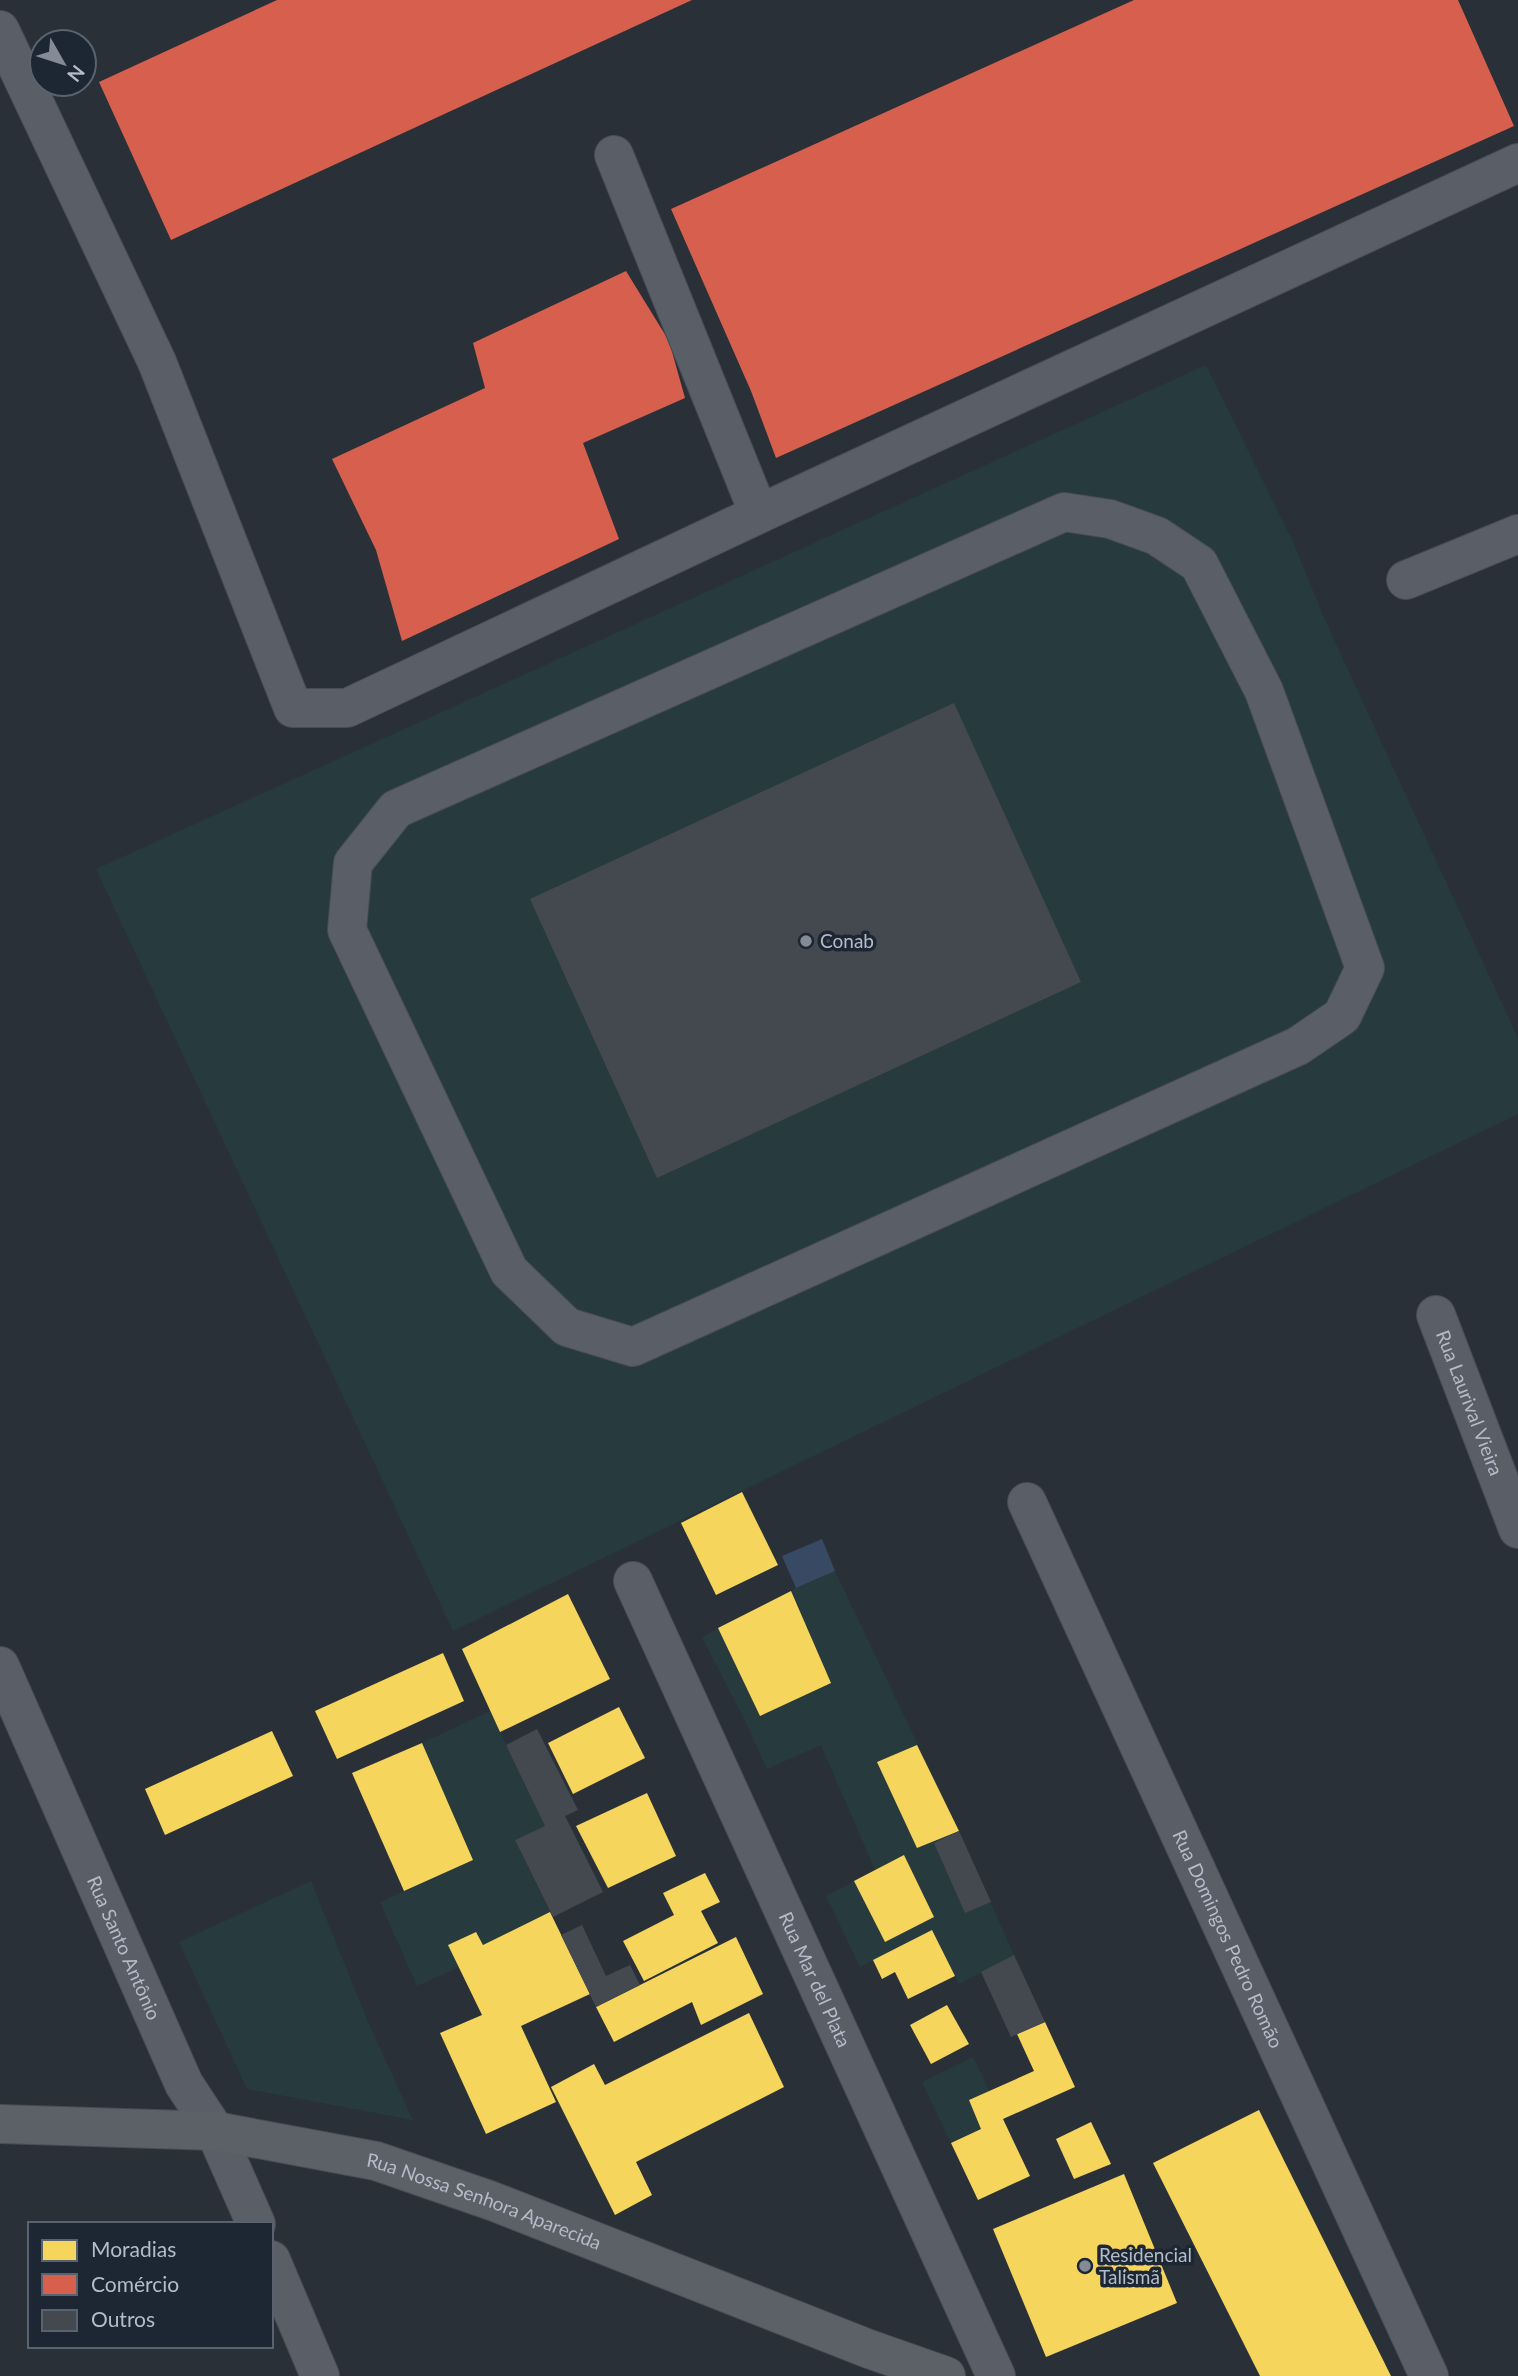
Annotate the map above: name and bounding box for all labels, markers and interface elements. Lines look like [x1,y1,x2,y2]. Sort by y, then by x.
north arrow [28,28,98,98]
text: N [63,61,90,87]
place label: Conab [820,929,874,952]
marker: Conab [798,933,814,949]
street label: Rua Laurival Vieira [1432,1327,1508,1478]
street label: Rua Domingos Pedro Romão [1168,1826,1289,2052]
street label: Rua Santo Antônio [83,1872,166,2023]
street label: Rua Mar del Plata [775,1908,856,2050]
street label: Rua Nossa Senhora Aparecida [365,2148,605,2254]
legend [28,2222,273,2348]
text: Moradias [91,2236,176,2261]
place label: Residencial Talismã [1099,2243,1192,2288]
marker: Residencial Talismã [1077,2258,1093,2274]
text: Comércio [91,2271,179,2296]
text: Outros [91,2306,155,2331]

